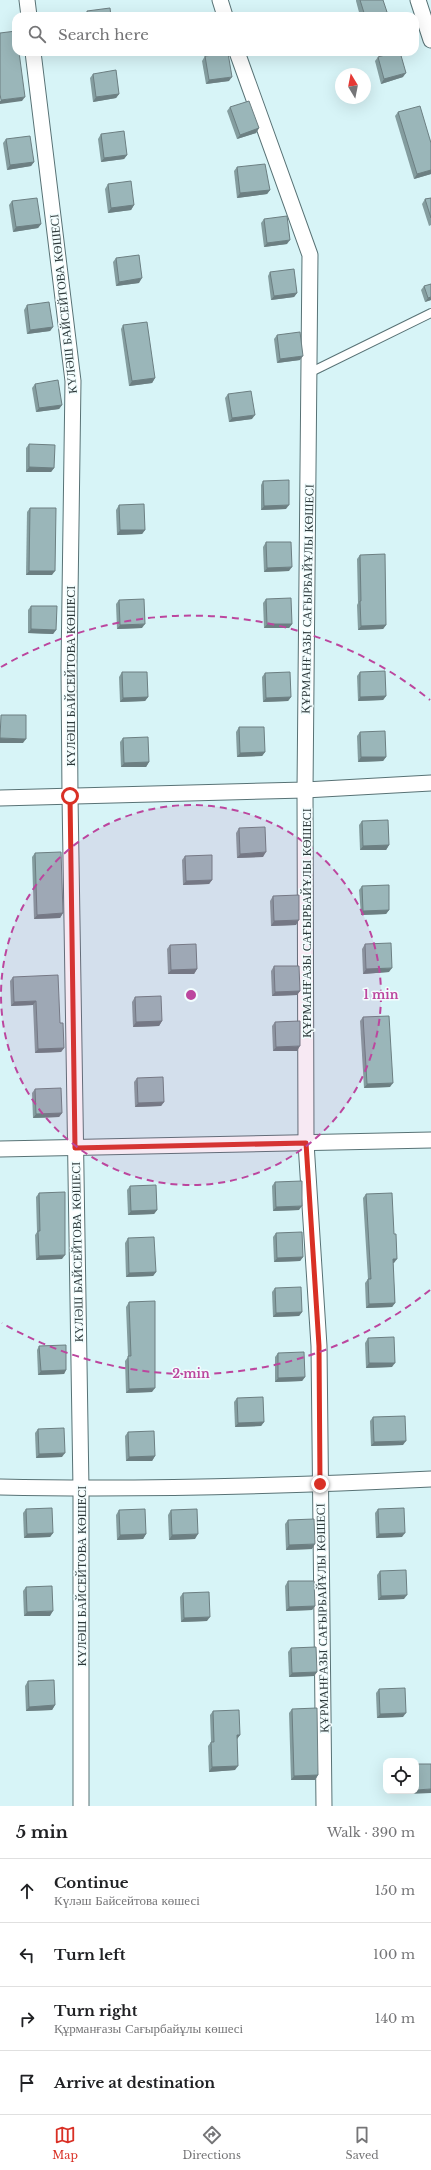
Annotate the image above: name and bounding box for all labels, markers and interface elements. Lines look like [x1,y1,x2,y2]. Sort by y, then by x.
search box [12,12,419,56]
icon: search [26,23,48,45]
text: Search here [58,25,149,44]
north arrow [335,68,371,104]
street label: КҮЛӘШ БАЙСЕЙТОВА КӨШЕСІ [46,214,80,394]
street label: ҚҰРМАНҒАЗЫ САҒЫРБАЙҰЛЫ КӨШЕСІ [297,484,317,714]
street label: КҮЛӘШ БАЙСЕЙТОВА КӨШЕСІ [63,586,78,766]
route start [61,787,79,805]
street label: ҚҰРМАНҒАЗЫ САҒЫРБАЙҰЛЫ КӨШЕСІ [299,808,314,1038]
text: 1 min [364,987,399,1002]
centre of rings [184,988,198,1002]
street label: КҮЛӘШ БАЙСЕЙТОВА КӨШЕСІ [68,1162,86,1342]
text: 2 min [172,1366,210,1381]
route end [311,1475,329,1493]
street label: КҮЛӘШ БАЙСЕЙТОВА КӨШЕСІ [74,1486,89,1666]
street label: ҚҰРМАНҒАЗЫ САҒЫРБАЙҰЛЫ КӨШЕСІ [312,1503,332,1733]
map controls [383,1758,419,1794]
button: locate [383,1758,419,1794]
text: 5 min [16,1822,68,1843]
text: Walk · 390 m [327,1824,415,1841]
text: Continue [54,1873,129,1892]
icon: ahead [16,1880,38,1902]
text: 150 m [375,1882,415,1899]
text: Күләш Байсейтова көшесі [54,1892,200,1909]
icon: left [16,1944,38,1966]
text: Turn left [54,1945,125,1964]
text: 100 m [373,1946,415,1963]
text: Turn right [54,2001,137,2020]
icon: right [16,2008,38,2030]
text: 140 m [375,2010,415,2027]
text: Құрманғазы Сағырбайұлы көшесі [54,2020,243,2037]
icon: arrive [16,2072,38,2094]
text: Arrive at destination [54,2073,215,2092]
tab: Map [52,2124,78,2162]
tab: Directions [182,2124,241,2162]
tab: Saved [346,2124,379,2162]

